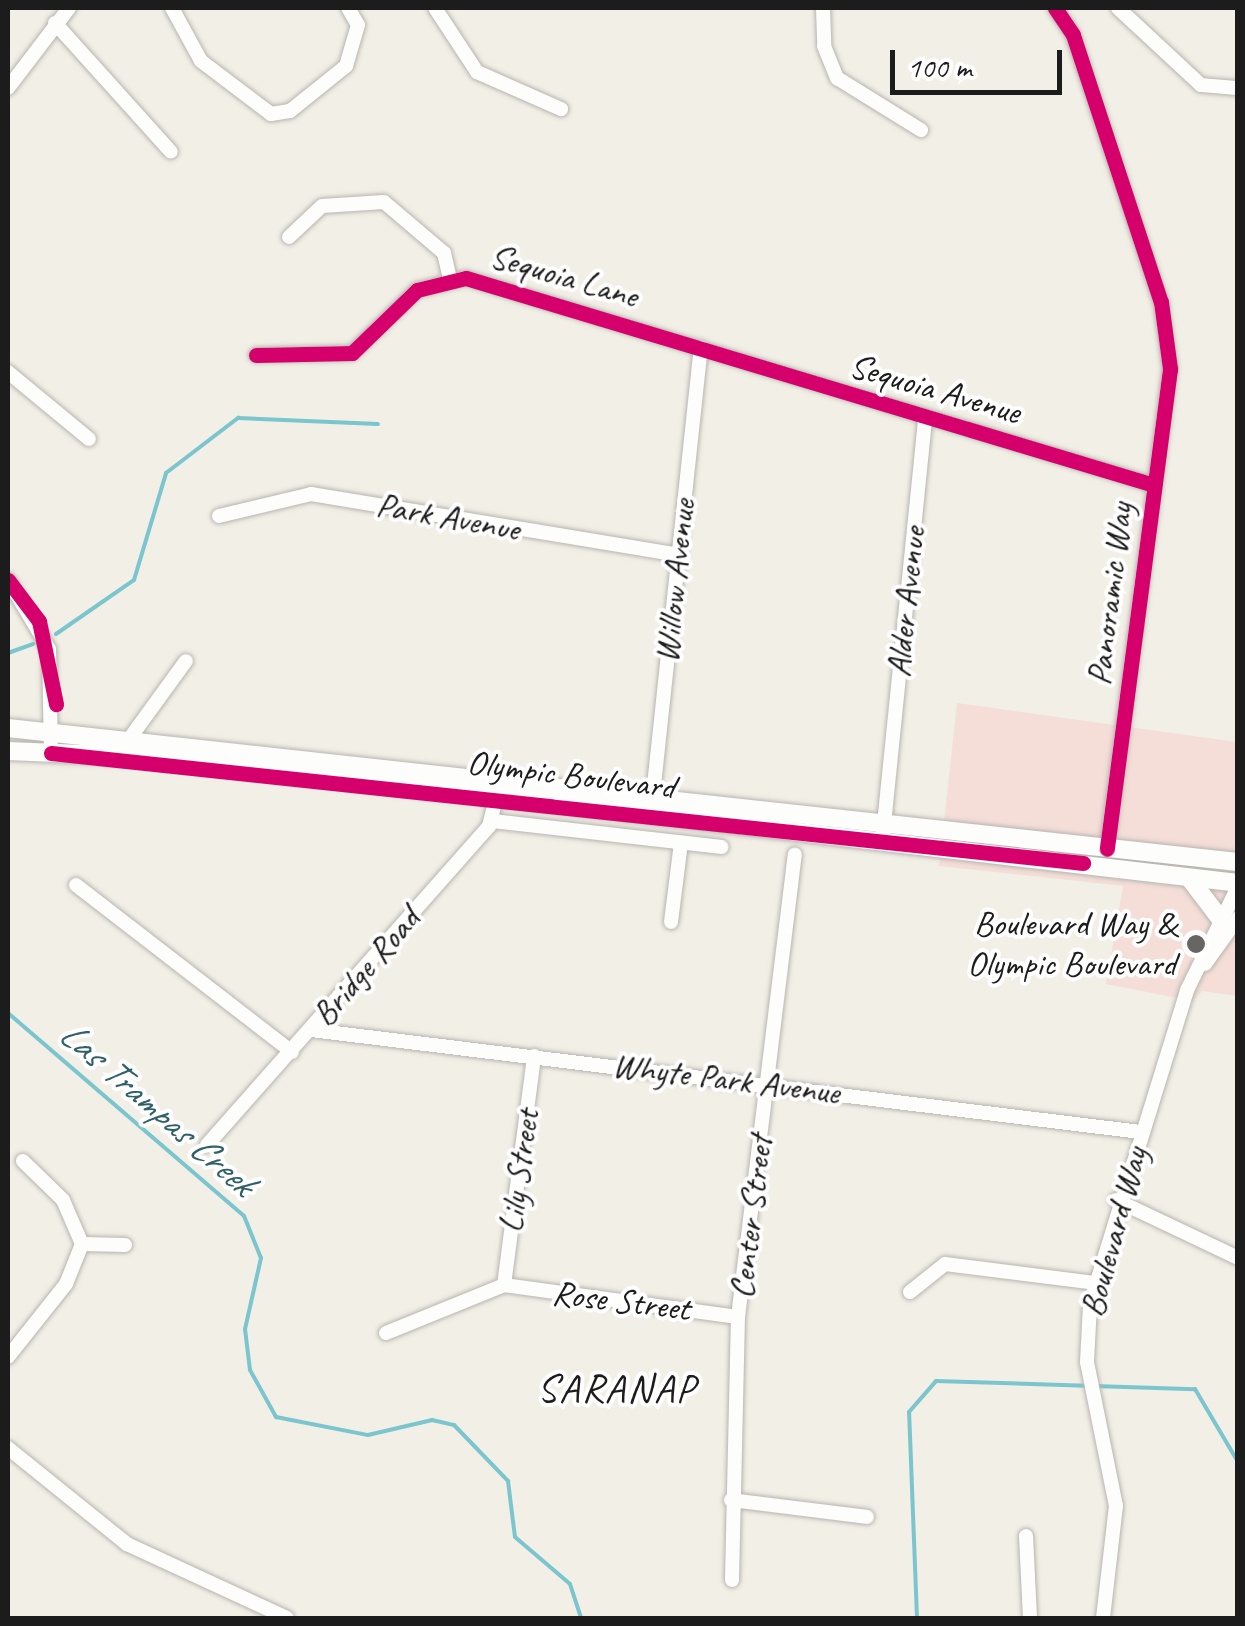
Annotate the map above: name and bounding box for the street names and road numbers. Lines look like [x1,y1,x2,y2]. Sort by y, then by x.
street label: Sequoia Lane [485,235,643,317]
street label: Sequoia Avenue [845,345,1025,433]
street label: Park Avenue [373,484,523,550]
street label: Willow Avenue [646,497,704,665]
street label: Panoramic Way [1078,500,1142,688]
street label: Alder Avenue [877,525,935,679]
street label: Olympic Boulevard [464,741,678,809]
street label: Bridge Road [304,900,428,1034]
street label: Whyte Park Avenue [609,1044,843,1114]
street label: Lily Street [490,1107,548,1235]
street label: Center Street [720,1133,782,1301]
street label: Boulevard Way [1071,1142,1157,1322]
street label: Rose Street [550,1272,692,1330]

